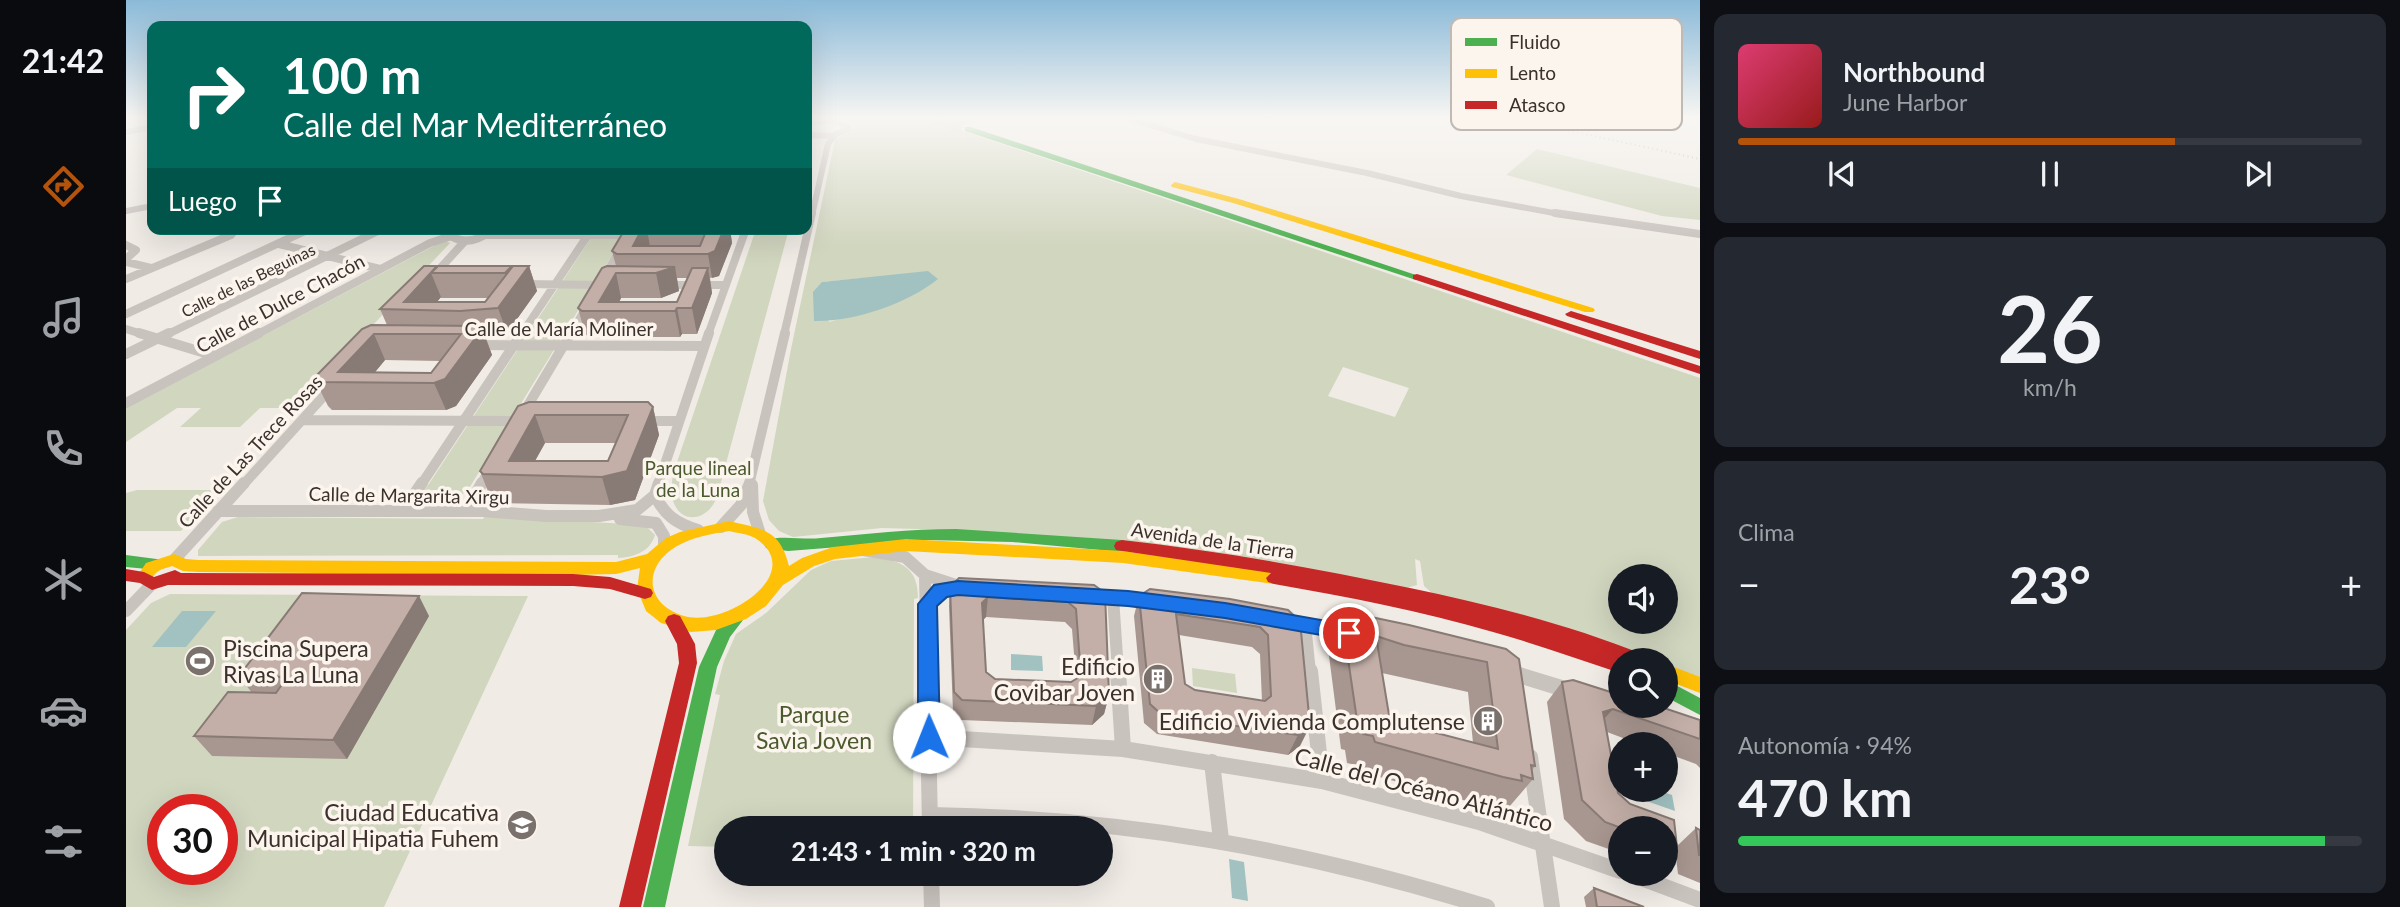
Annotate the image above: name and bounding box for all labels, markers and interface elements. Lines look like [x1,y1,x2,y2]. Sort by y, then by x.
legend [1451,18,1682,130]
text: Fluido [1509,30,1561,53]
text: 21:42 [22,41,104,80]
text: 100 m [283,46,421,104]
icon: right [168,49,259,140]
text: Northbound [1843,56,1985,88]
text: Lento [1509,61,1556,84]
text: June Harbor [1843,88,1967,116]
text: Atasco [1509,93,1565,116]
text: Calle del Mar Mediterráneo [283,105,667,144]
icon: previous [1823,155,1861,193]
icon: pause [2031,155,2069,193]
icon: next [2239,155,2277,193]
icon: directions [39,162,88,211]
icon: arrive [251,182,289,220]
text: Luego [168,185,237,217]
street label: Calle de las Beguinas [178,239,318,321]
street label: Calle de Dulce Chacón [192,249,368,357]
text: 26 [1997,273,2103,382]
icon: music [39,293,88,342]
street label: Calle de María Moliner [465,317,653,340]
street label: Calle de Las Trece Rosas [173,370,327,532]
text: km/h [2023,373,2077,401]
icon: phone [39,424,88,473]
park label: Parque lineal de la Luna [645,456,751,501]
street label: Calle de Margarita Xirgu [308,482,510,508]
street label: Avenida de la Tierra [1130,517,1296,563]
text: Clima [1738,518,1795,546]
text: 23° [2009,553,2091,615]
icon: climate [39,555,88,604]
text: − [1738,561,1760,607]
text: + [2340,561,2362,607]
map controls [1608,564,1678,886]
button: sound [1608,564,1678,634]
pin [1319,603,1379,663]
icon: arrive [1330,614,1368,652]
place label: Piscina Supera Rivas La Luna [223,634,369,688]
sports icon: Piscina Supera Rivas La Luna [183,644,217,678]
button: search [1608,648,1678,718]
place label: Edificio Covibar Joven [994,652,1135,706]
building icon: Edificio Covibar Joven [1141,662,1175,696]
icon: car [39,686,88,735]
park label: Parque Savia Joven [756,700,872,754]
position arrow [892,700,966,774]
building icon: Edificio Vivienda Complutense [1471,704,1505,738]
place label: Edificio Vivienda Complutense [1159,707,1465,735]
text: Autonomía · 94% [1738,731,1912,759]
button: + [1608,732,1678,802]
street label: Calle del Océano Atlántico [1292,741,1556,837]
text: 470 km [1738,766,1912,828]
speed limit sign: 30 [147,794,238,885]
place label: Ciudad Educativa Municipal Hipatia Fuhem [247,798,499,852]
school or university icon: Ciudad Educativa Municipal Hipatia Fuhem [505,808,539,842]
button: − [1608,816,1678,886]
icon: filters [39,817,88,866]
text: 21:43 · 1 min · 320 m [791,835,1036,867]

